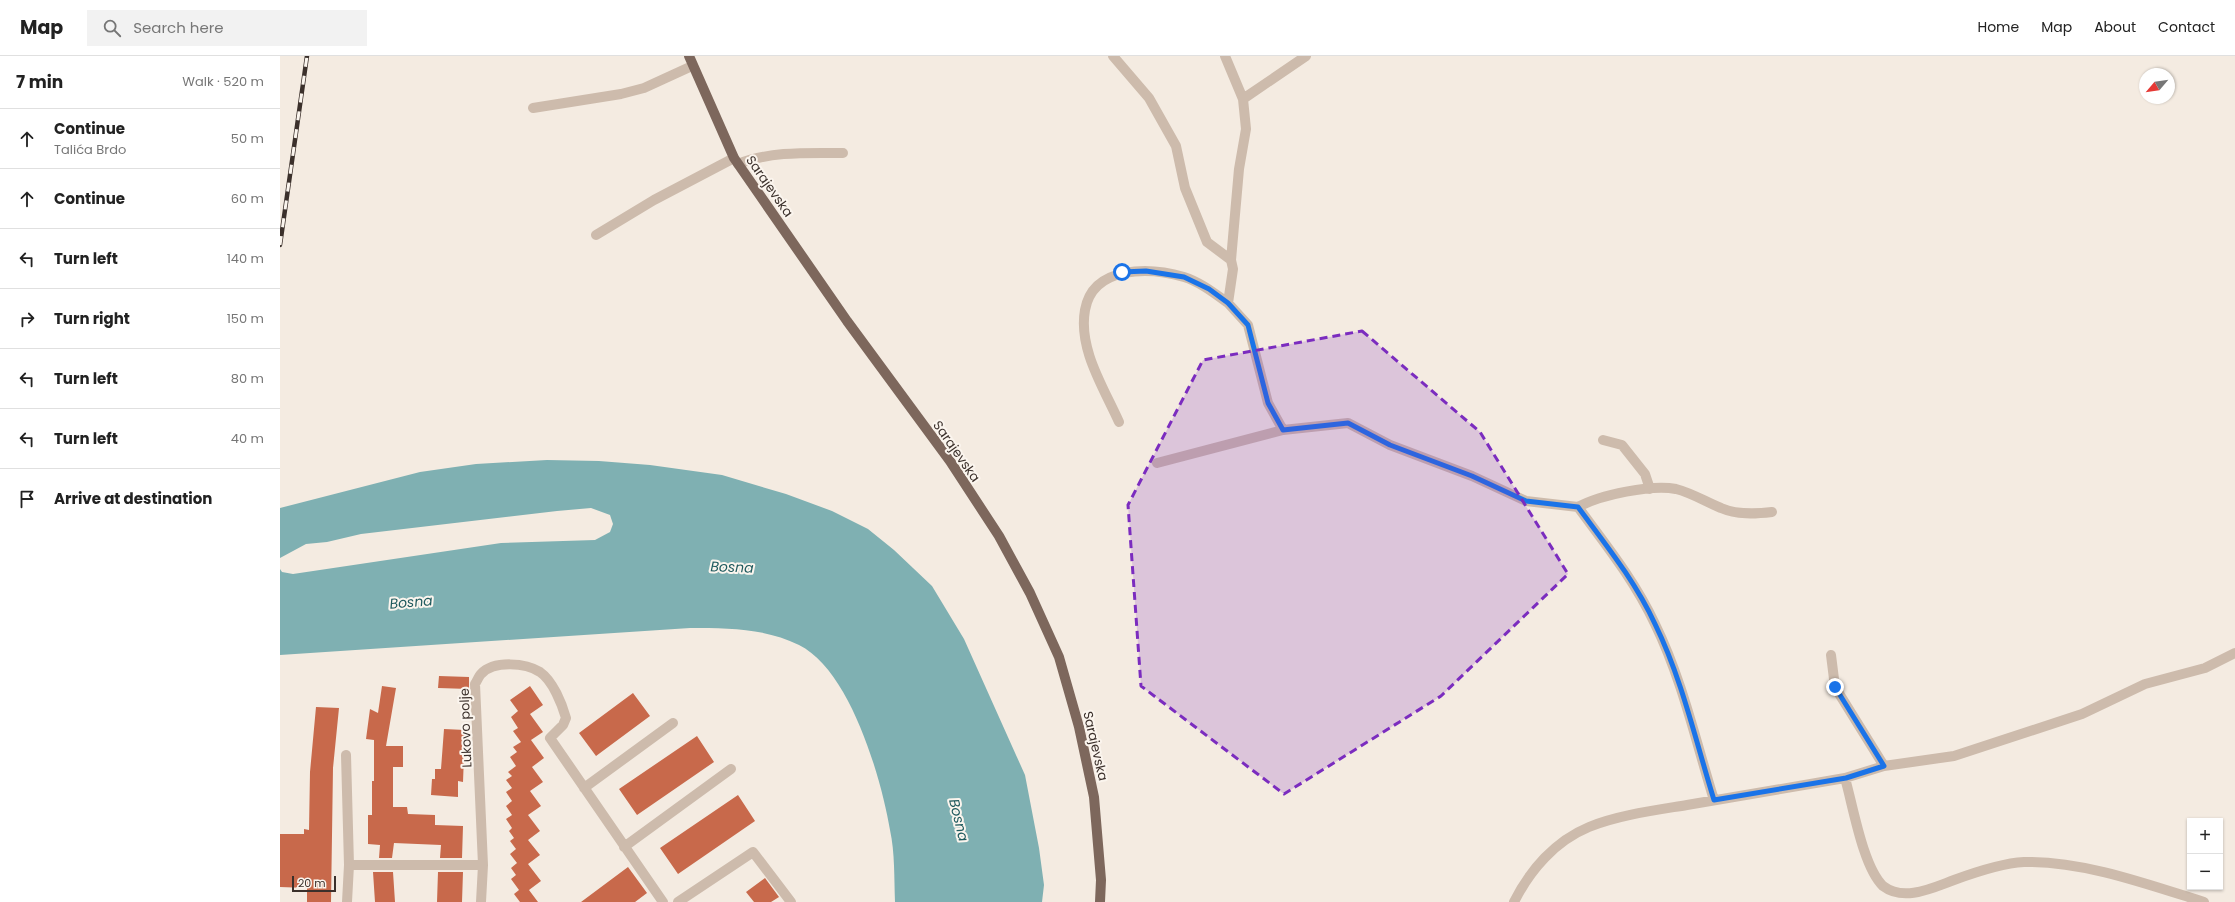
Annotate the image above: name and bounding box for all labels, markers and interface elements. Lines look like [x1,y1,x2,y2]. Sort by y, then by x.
search box [87,10,367,46]
text: Map [20,14,63,41]
icon: search [101,17,123,39]
text: Search here [133,17,224,38]
text: Home [1977,17,2019,37]
text: Map [2041,17,2072,37]
text: About [2094,17,2136,37]
text: Contact [2158,17,2215,37]
north arrow [2139,68,2175,104]
text: 7 min [16,70,63,94]
text: Walk · 520 m [182,72,264,91]
text: Continue [54,118,125,139]
icon: ahead [16,128,38,150]
text: 50 m [231,129,264,148]
text: Talića Brdo [54,140,126,159]
street label: Sarajevska [741,152,798,221]
icon: ahead [16,188,38,210]
text: Continue [54,188,125,209]
text: 60 m [231,189,264,208]
icon: left [16,248,38,270]
text: Turn left [54,248,118,269]
text: 140 m [227,249,264,268]
route start [1113,263,1131,281]
icon: right [16,308,38,330]
text: Turn right [54,308,130,329]
text: 150 m [227,309,264,328]
icon: left [16,368,38,390]
text: Turn left [54,368,118,389]
text: 80 m [231,369,264,388]
street label: Sarajevska [928,417,985,486]
icon: left [16,428,38,450]
text: Turn left [54,428,118,449]
text: 40 m [231,429,264,448]
icon: arrive [16,488,38,510]
text: Arrive at destination [54,488,212,509]
water label: Bosna [710,556,755,578]
water label: Bosna [389,590,434,614]
route end [1826,678,1844,696]
street label: Lukovo polje [455,688,476,768]
street label: Sarajevska [1078,709,1113,783]
water label: Bosna [944,797,974,844]
map controls [2187,818,2223,890]
button: + [2187,818,2223,854]
button: − [2187,854,2223,890]
scale bar [292,874,336,893]
text: 20 m [298,875,326,891]

